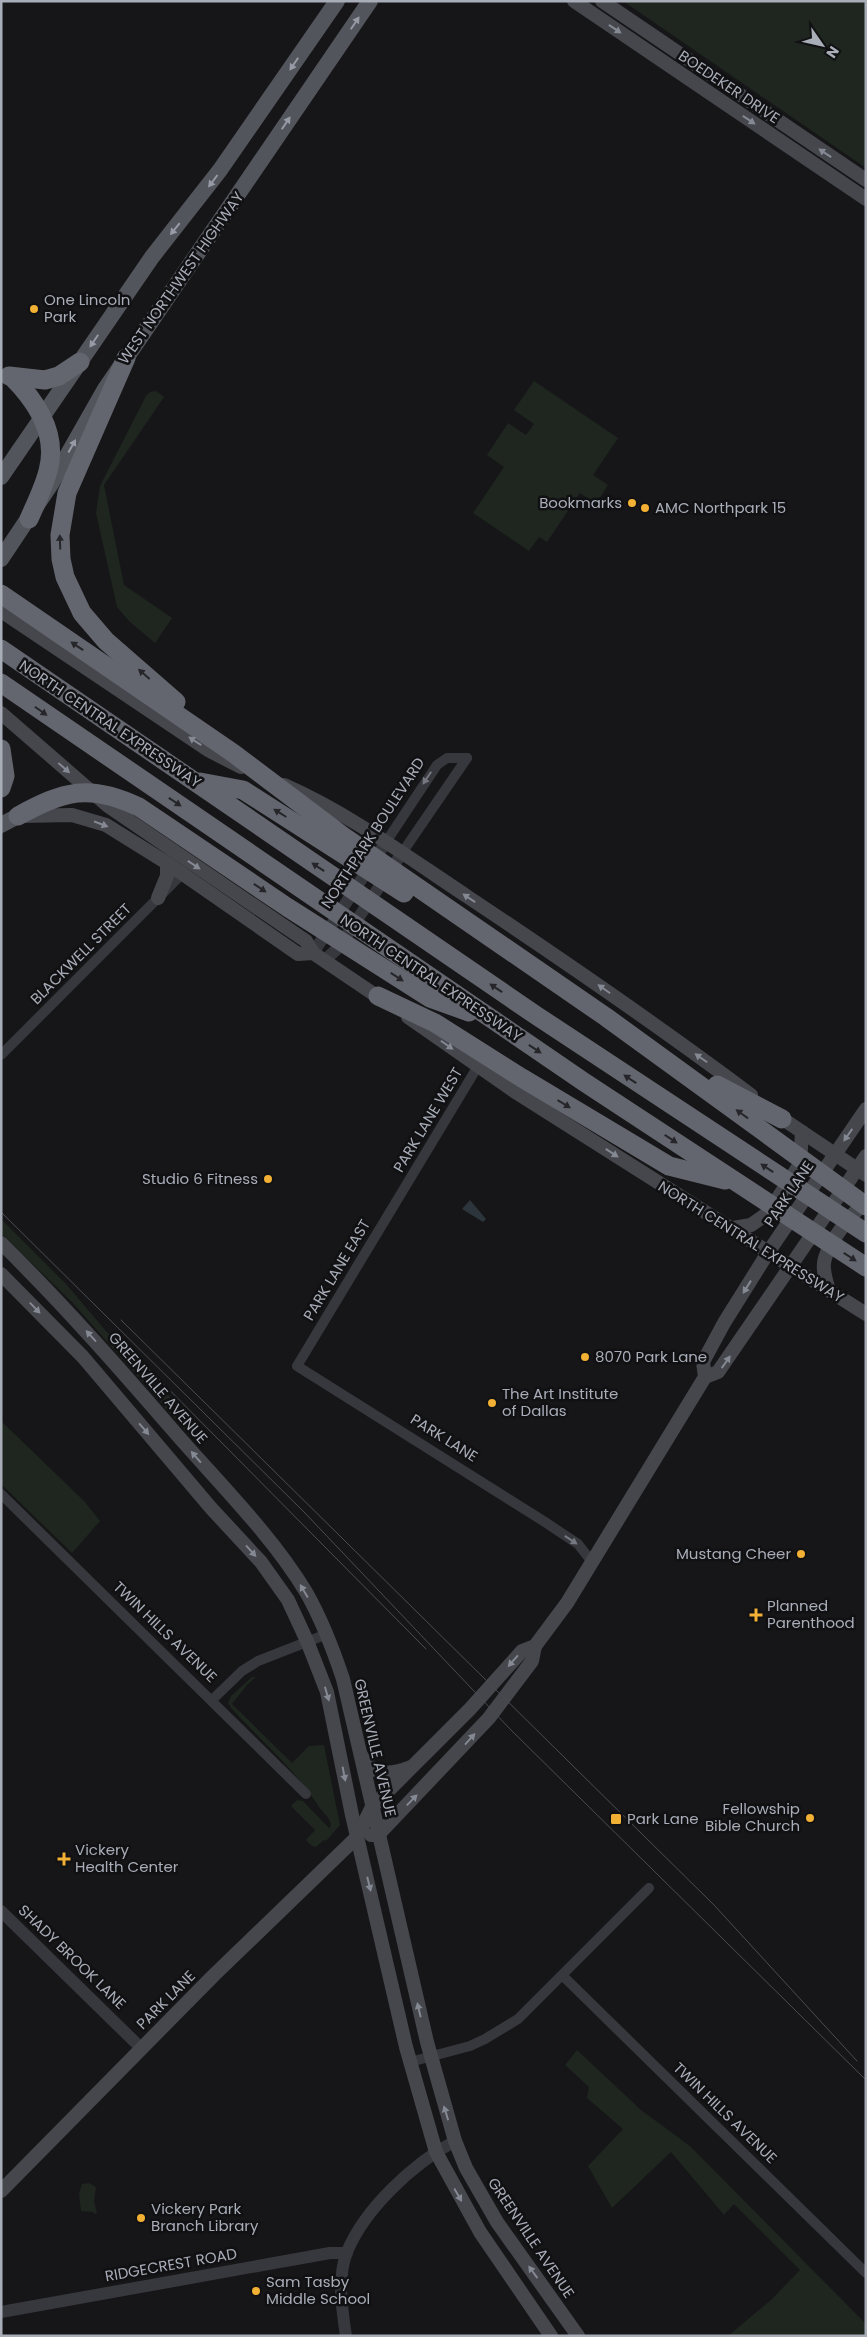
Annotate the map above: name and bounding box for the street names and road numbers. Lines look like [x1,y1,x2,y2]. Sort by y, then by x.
street label: BOEDEKER DRIVE [674,45,784,128]
street label: WEST NORTHWEST HIGHWAY [113,187,248,368]
street label: NORTH CENTRAL EXPRESSWAY [15,655,206,793]
street label: NORTHPARK BOULEVARD [316,753,429,912]
street label: BLACKWELL STREET [25,898,136,1009]
street label: NORTH CENTRAL EXPRESSWAY [336,909,527,1047]
street label: PARK LANE WEST [388,1063,467,1176]
street label: PARK LANE [759,1156,818,1231]
street label: NORTH CENTRAL EXPRESSWAY [654,1176,848,1308]
street label: PARK LANE EAST [298,1215,375,1324]
street label: GREENVILLE AVENUE [104,1327,213,1448]
street label: PARK LANE [407,1409,482,1467]
street label: TWIN HILLS AVENUE [109,1576,222,1687]
street label: GREENVILLE AVENUE [349,1677,402,1819]
street label: SHADY BROOK LANE [14,1900,131,2014]
street label: PARK LANE [131,1965,200,2034]
street label: TWIN HILLS AVENUE [669,2057,782,2168]
street label: GREENVILLE AVENUE [483,2173,580,2302]
street label: RIDGECREST ROAD [103,2243,239,2286]

